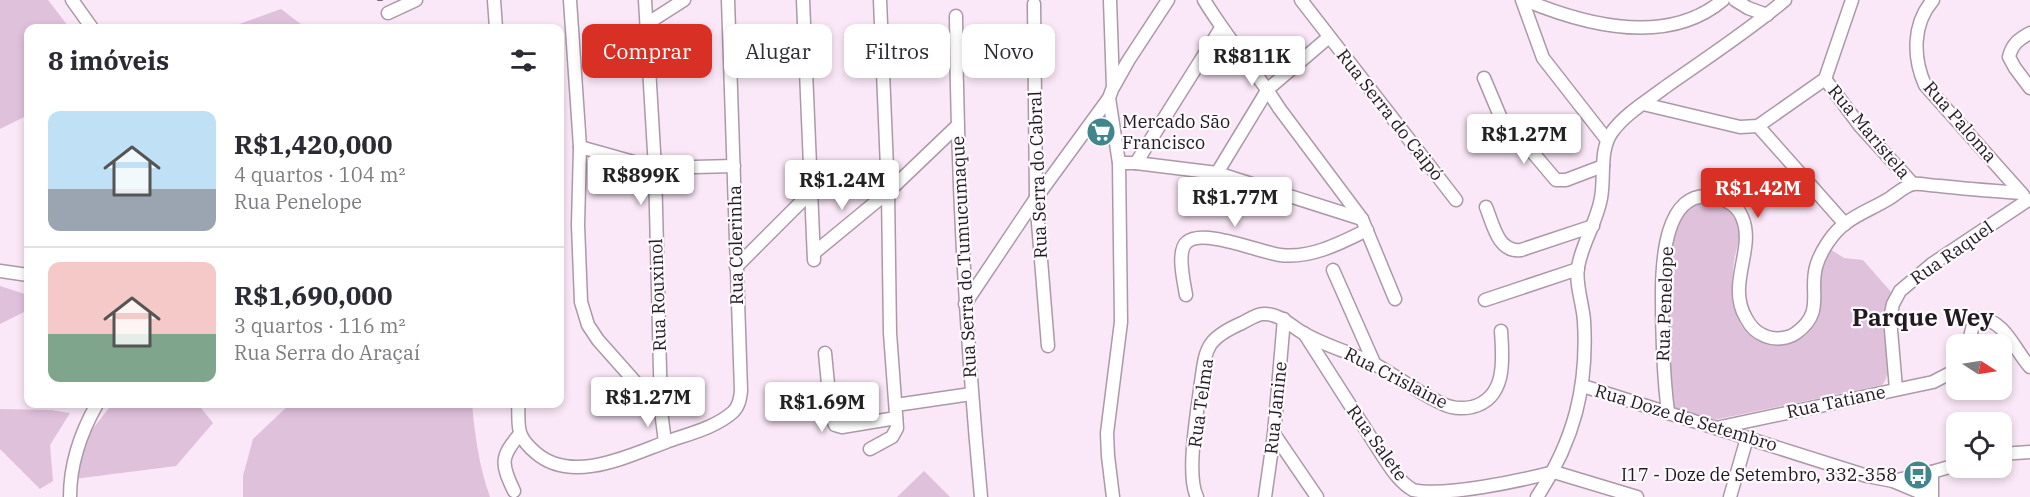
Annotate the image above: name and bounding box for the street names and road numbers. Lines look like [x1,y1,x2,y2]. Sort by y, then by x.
street label: Rua Serra do Caipó [1332,44,1449,185]
street label: Rua Paloma [1919,76,2002,167]
street label: Rua Maristela [1823,80,1916,184]
street label: Rua Serra do Cabral [1023,91,1052,259]
street label: Rua Serra do Tumucumaque [946,135,981,379]
street label: Rua Colerinha [723,185,748,305]
street label: Rua Raquel [1906,216,1998,290]
street label: Rua Rouxinol [644,238,671,352]
street label: Rua Penelope [1651,246,1678,362]
street label: Rua Crislaine [1341,342,1452,413]
street label: Rua Telma [1183,357,1218,449]
street label: Rua Janine [1259,360,1292,456]
street label: Rua Doze de Setembro [1592,379,1780,456]
street label: Rua Tatiane [1784,380,1888,423]
street label: Rua Salete [1342,400,1413,485]

